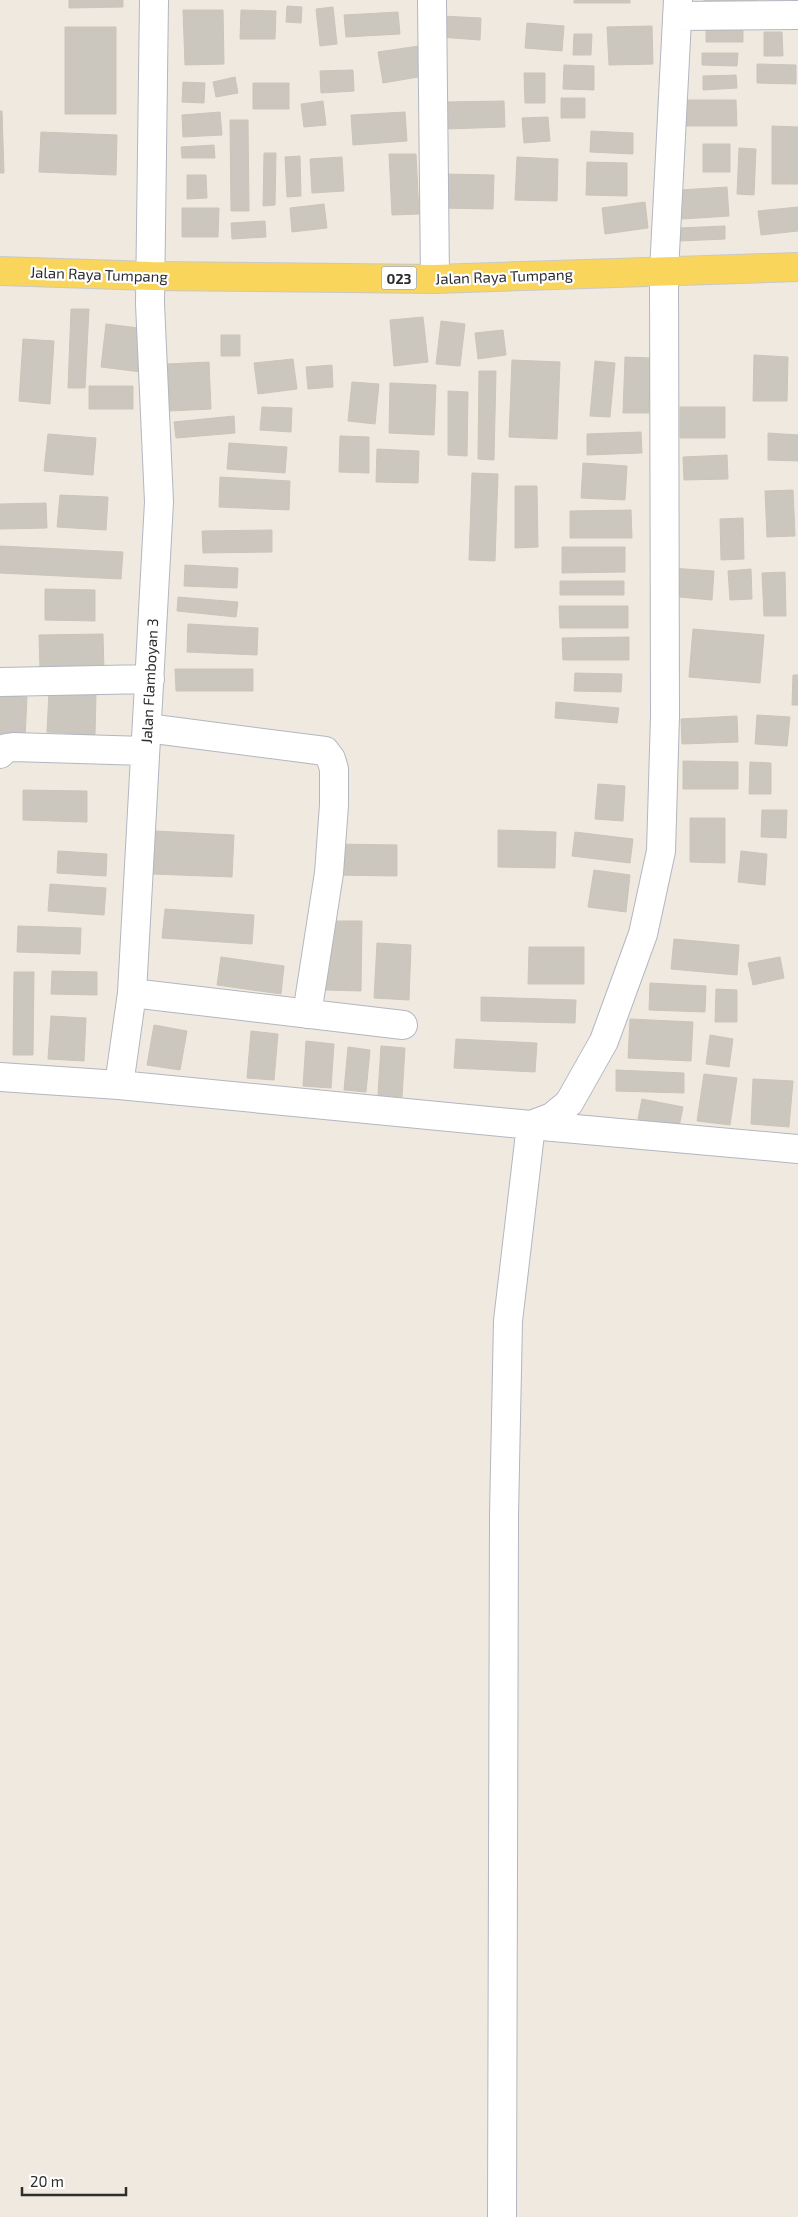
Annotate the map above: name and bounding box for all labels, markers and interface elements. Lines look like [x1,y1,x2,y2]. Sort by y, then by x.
street label: Jalan Raya Tumpang [30,263,169,285]
street label: Jalan Raya Tumpang [435,265,574,287]
road number: 023 [382,266,416,290]
street label: Jalan Flamboyan 3 [137,618,161,744]
scale bar [22,2164,126,2196]
text: 20 m [30,2172,64,2190]

